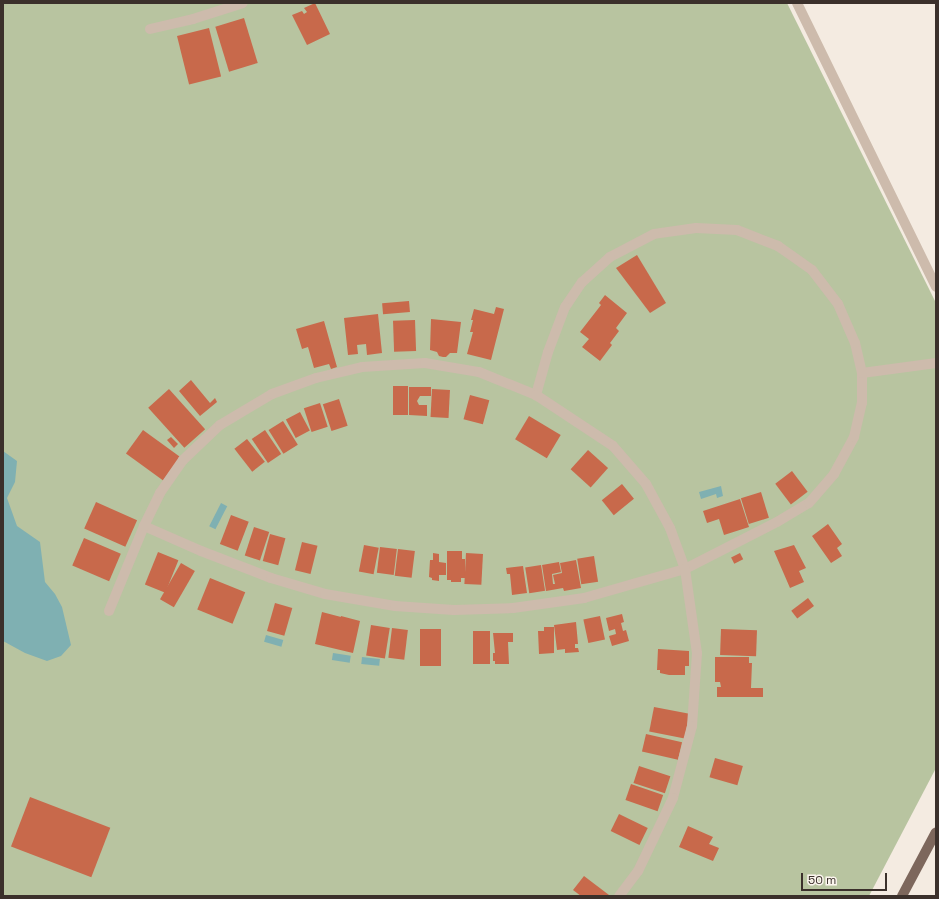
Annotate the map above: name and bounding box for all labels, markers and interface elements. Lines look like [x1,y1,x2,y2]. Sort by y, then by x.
scale bar [803,865,889,891]
text: 50 m [808,872,836,888]

